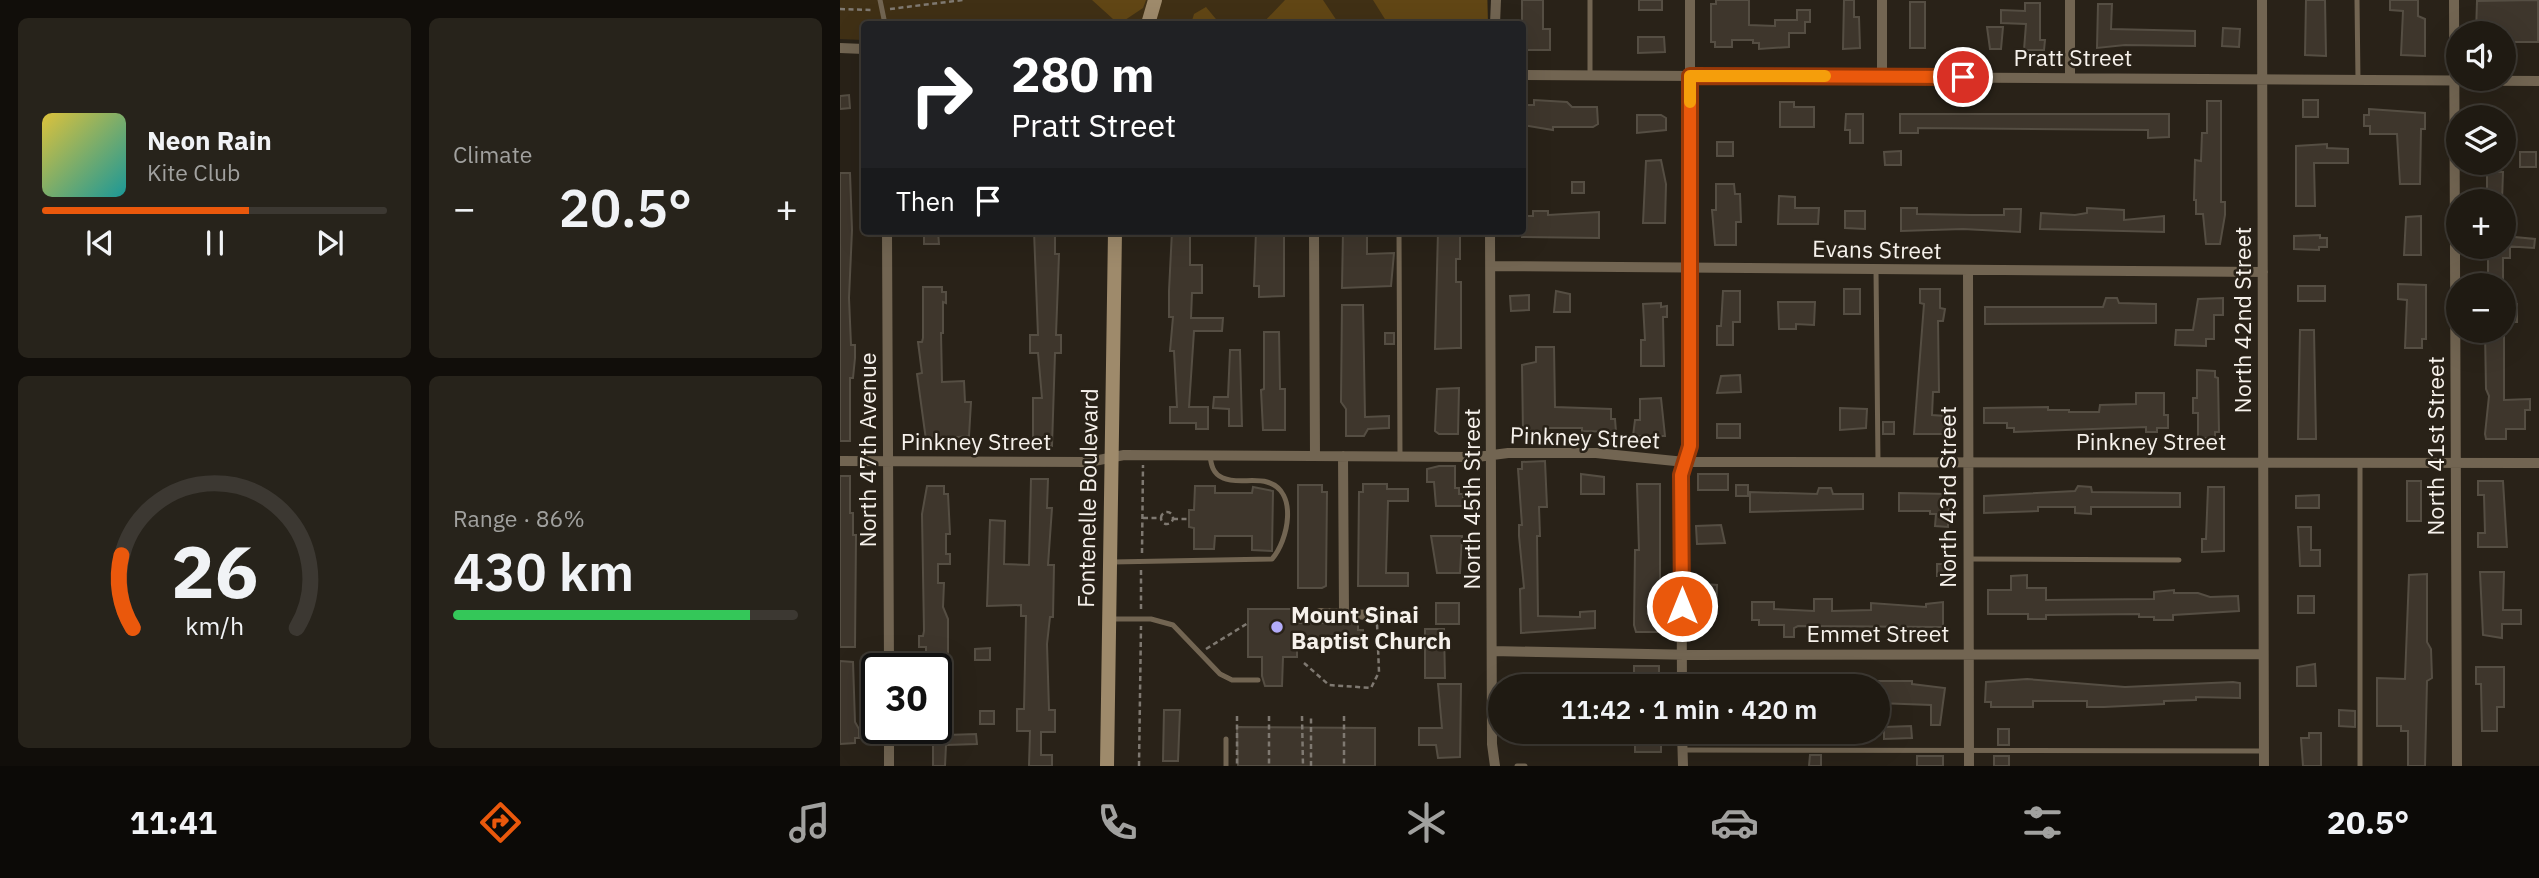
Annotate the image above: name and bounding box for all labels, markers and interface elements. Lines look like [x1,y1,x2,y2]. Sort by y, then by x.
map controls [2446,21,2516,343]
button: sound [2446,21,2516,91]
text: 280 m [1011,42,1155,105]
street label: Pratt Street [2014,42,2132,72]
pin [1933,47,1993,107]
icon: right [896,49,987,140]
icon: arrive [1944,58,1982,96]
text: Pratt Street [1011,104,1176,146]
button: layers [2446,105,2516,175]
text: Neon Rain [147,123,272,157]
text: Climate [453,139,532,169]
text: Kite Club [147,157,240,187]
text: 20.5° [559,174,692,241]
icon: arrive [969,182,1007,220]
text: − [453,183,476,232]
text: + [775,183,798,232]
text: Then [896,184,955,218]
button: + [2446,189,2516,259]
icon: previous [81,224,119,262]
icon: pause [196,224,234,262]
icon: next [311,224,349,262]
street label: North 42nd Street [2227,227,2257,413]
street label: Evans Street [1812,233,1942,265]
button: − [2446,273,2516,343]
street label: North 47th Avenue [852,352,882,548]
street label: North 41st Street [2420,356,2450,536]
street label: Fontenelle Boulevard [1070,388,1104,608]
street label: North 43rd Street [1932,406,1962,588]
street label: North 45th Street [1456,408,1486,590]
street label: Pinkney Street [1509,419,1661,455]
street label: Pinkney Street [901,426,1051,456]
street label: Pinkney Street [2076,426,2226,456]
text: Range · 86% [453,503,585,533]
text: 26 [171,523,258,618]
text: 430 km [453,538,634,605]
position arrow [1645,569,1719,643]
place label: Mount Sinai Baptist Church [1291,599,1451,655]
text: km/h [185,609,244,642]
street label: Emmet Street [1807,618,1949,648]
marker: Mount Sinai Baptist Church [1269,619,1285,635]
speed limit sign: 30 [861,653,952,744]
text: 11:42 · 1 min · 420 m [1561,692,1817,726]
icon: directions [476,798,525,847]
icon: music [785,798,834,847]
icon: phone [1093,798,1142,847]
icon: climate [1402,798,1451,847]
icon: car [1710,798,1759,847]
icon: filters [2018,798,2067,847]
text: 11:41 [130,801,217,843]
text: 20.5° [2327,801,2409,843]

